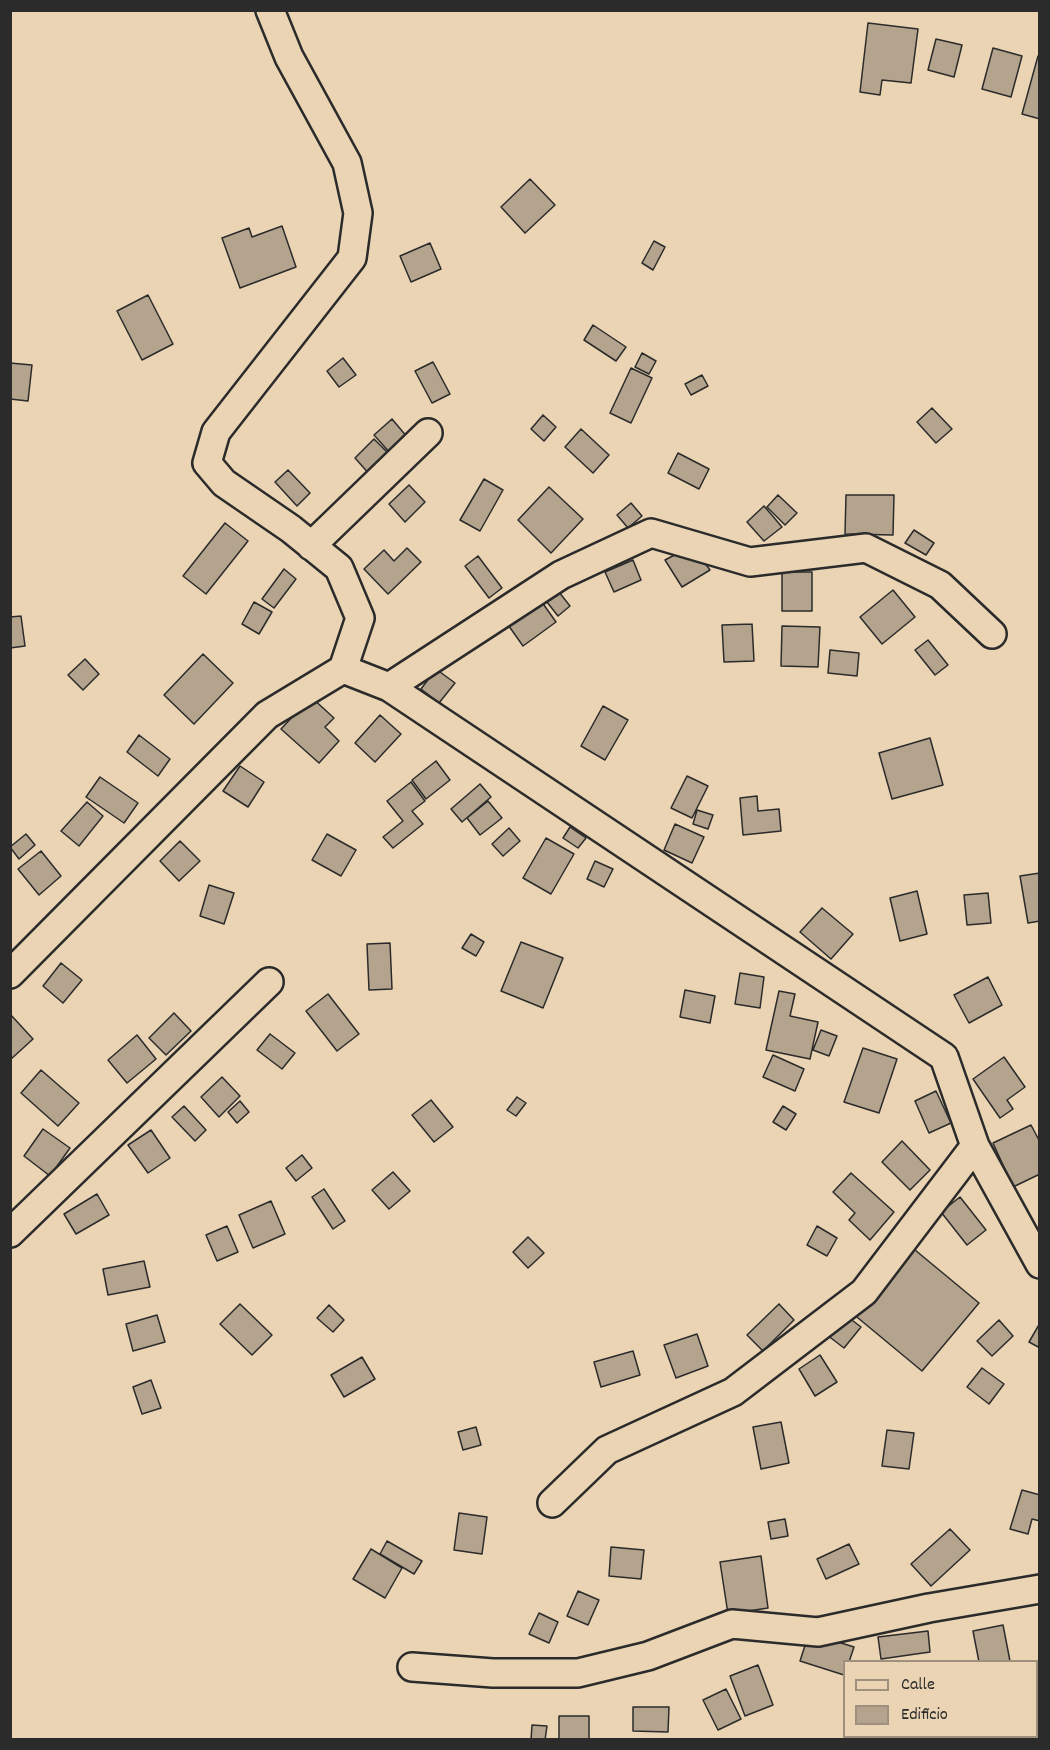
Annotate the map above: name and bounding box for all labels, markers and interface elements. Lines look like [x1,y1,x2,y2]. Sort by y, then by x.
legend [843,1660,1038,1738]
text: Calle [901,1673,935,1698]
text: Edificio [901,1703,948,1728]

